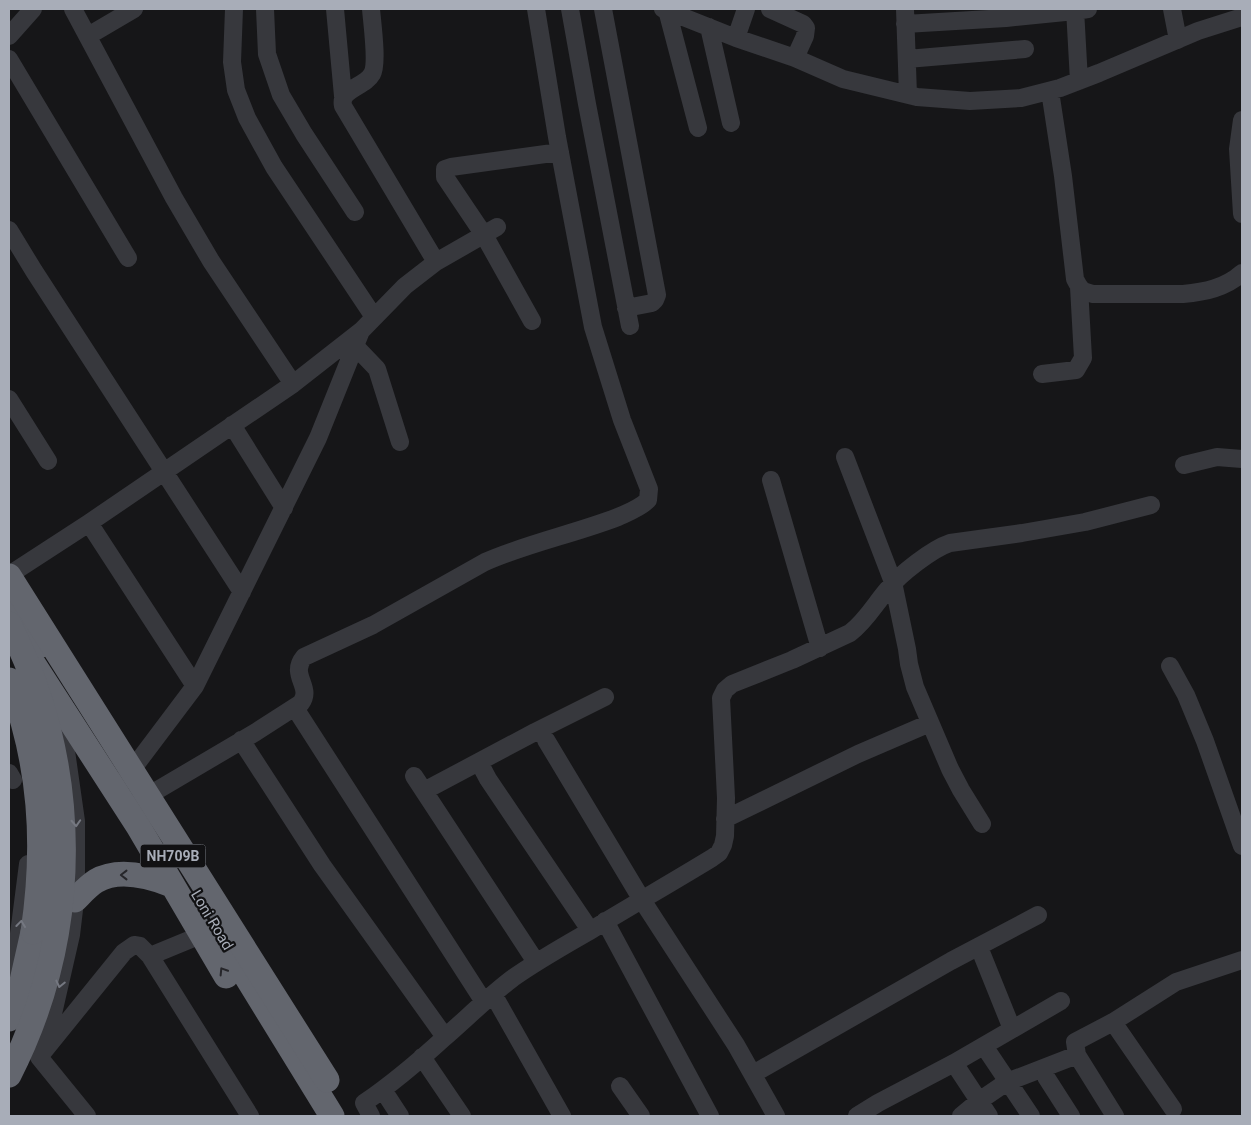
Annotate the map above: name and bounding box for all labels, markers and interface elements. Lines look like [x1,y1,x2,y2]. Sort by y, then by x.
one-way arrow [70,820,81,828]
road number: NH709B [140,844,206,868]
one-way arrow [120,870,128,880]
street label: Loni Road [187,887,237,953]
one-way arrow [15,920,25,929]
one-way arrow [220,967,230,976]
one-way arrow [55,980,66,989]

